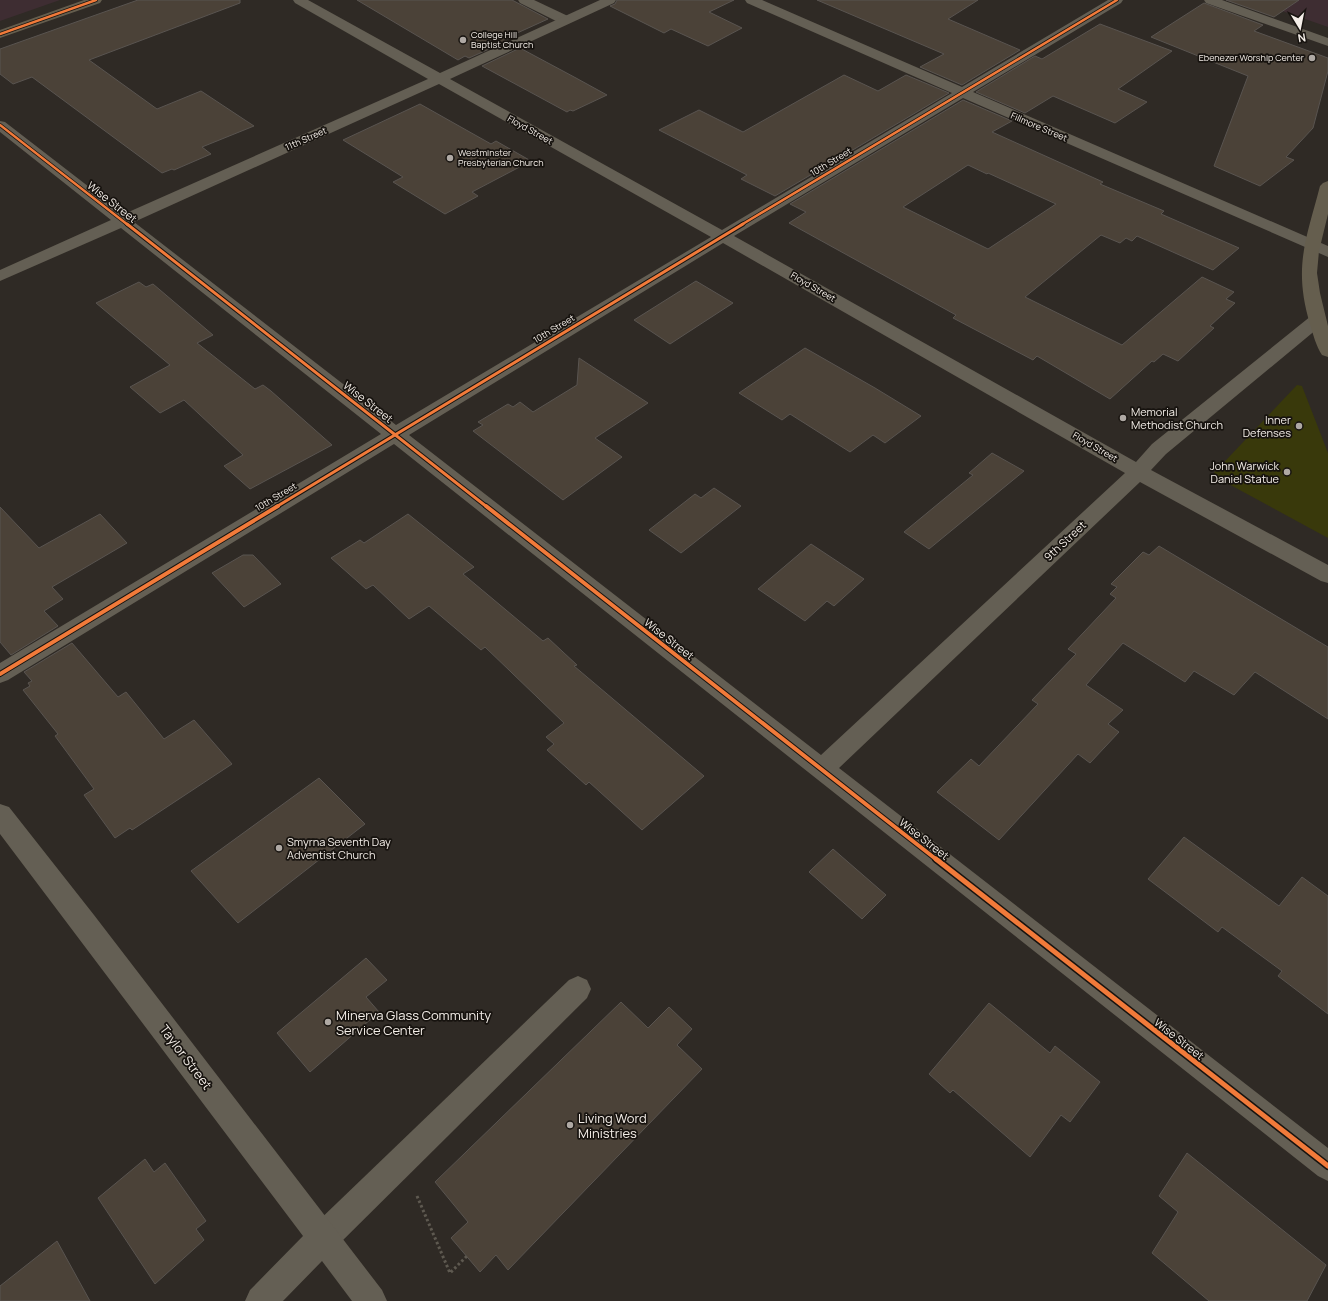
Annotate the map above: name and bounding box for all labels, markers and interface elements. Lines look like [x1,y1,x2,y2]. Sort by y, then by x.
north arrow [1280,8,1320,48]
place label: College Hill Baptist Church [471,28,533,51]
text: N [1297,30,1307,46]
marker: College Hill Baptist Church [458,35,468,45]
place label: Ebenezer Worship Center [1199,51,1305,64]
marker: Ebenezer Worship Center [1307,53,1317,63]
street label: Fillmore Street [1009,109,1070,144]
street label: Floyd Street [505,112,556,148]
street label: 11th Street [283,123,329,153]
street label: 10th Street [808,144,854,179]
place label: Westminster Presbyterian Church [458,146,544,169]
marker: Westminster Presbyterian Church [445,153,455,163]
street label: Wise Street [84,177,140,226]
street label: Floyd Street [788,268,838,305]
street label: 10th Street [531,311,577,346]
street label: Wise Street [340,377,396,426]
place label: Memorial Methodist Church [1131,404,1223,432]
place label: Inner Defenses [1243,412,1291,440]
marker: Memorial Methodist Church [1118,413,1128,423]
marker: Inner Defenses [1294,421,1304,431]
street label: Floyd Street [1070,428,1120,465]
place label: John Warwick Daniel Statue [1210,458,1280,486]
marker: John Warwick Daniel Statue [1282,467,1292,477]
street label: 10th Street [253,479,299,514]
street label: 9th Street [1040,517,1089,564]
street label: Wise Street [641,614,697,663]
street label: Wise Street [896,814,952,863]
place label: Smyrna Seventh Day Adventist Church [287,834,391,862]
marker: Smyrna Seventh Day Adventist Church [274,843,284,853]
place label: Minerva Glass Community Service Center [336,1006,491,1039]
street label: Wise Street [1151,1014,1207,1063]
marker: Minerva Glass Community Service Center [323,1017,333,1027]
street label: Taylor Street [156,1021,216,1093]
place label: Living Word Ministries [578,1109,647,1142]
marker: Living Word Ministries [565,1120,575,1130]

